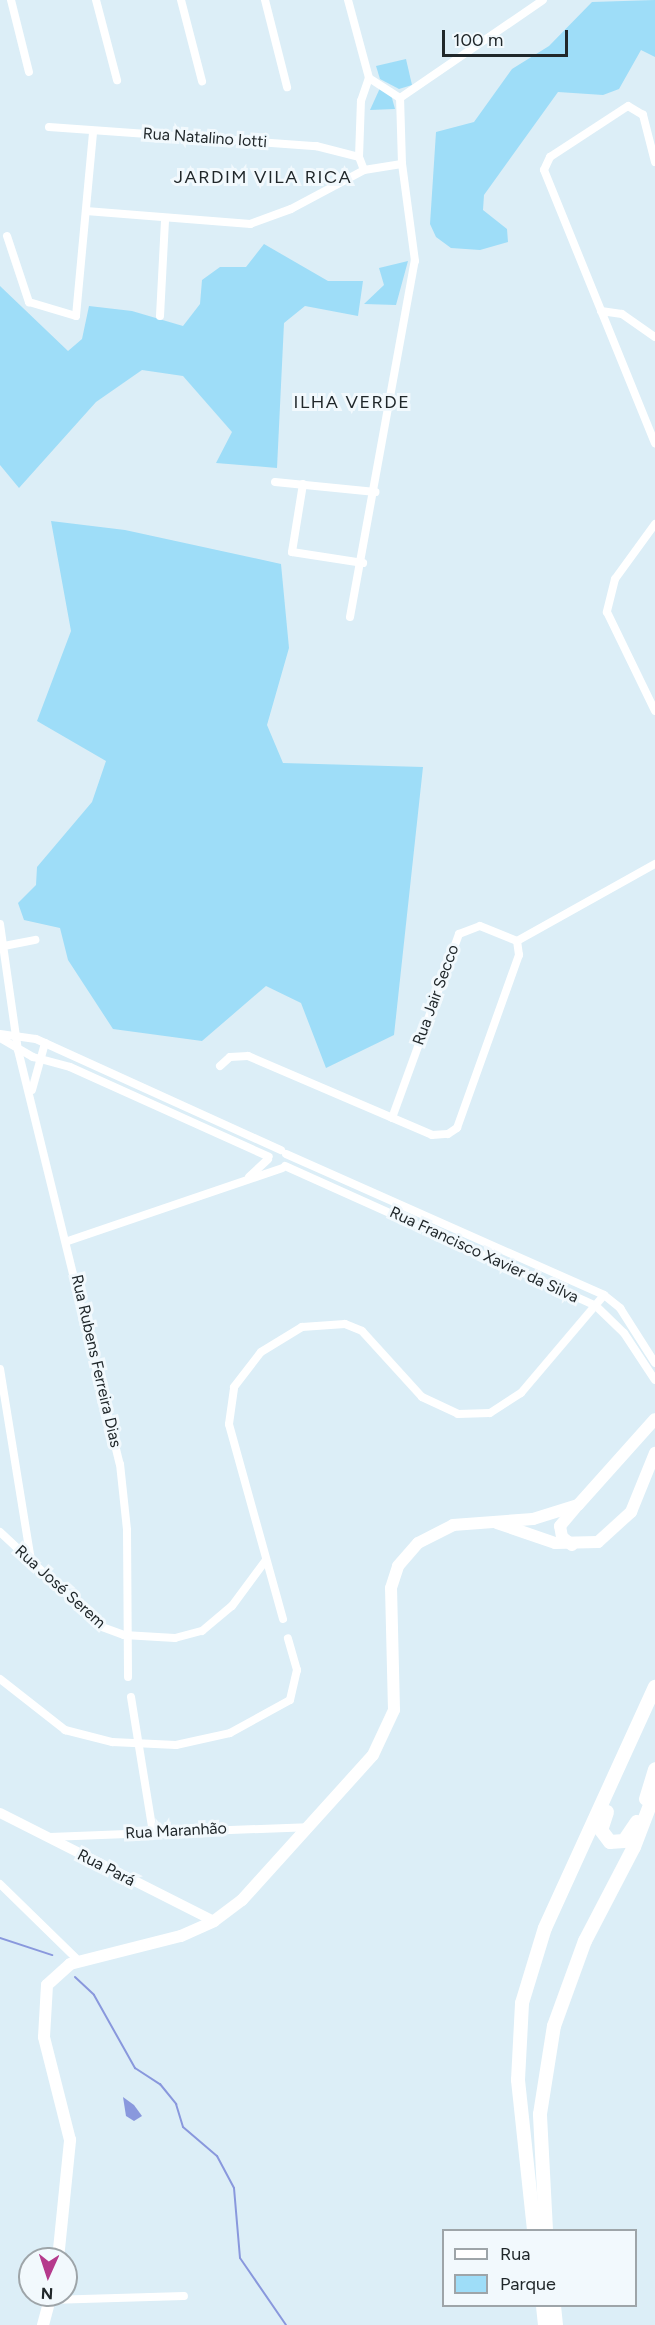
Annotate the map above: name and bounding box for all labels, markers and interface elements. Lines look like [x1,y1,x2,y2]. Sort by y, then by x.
scale bar [445,18,571,56]
text: 100 m [453,29,503,51]
street label: Rua Natalino Iotti [142,124,268,152]
district label: JARDIM VILA RICA [174,166,352,188]
district label: ILHA VERDE [294,391,410,413]
street label: Rua Jair Secco [409,942,463,1048]
street label: Rua Francisco Xavier da Silva [386,1203,582,1307]
street label: Rua Rubens Ferreira Dias [67,1273,125,1449]
street label: Rua José Serem [11,1541,109,1633]
street label: Rua Maranhão [125,1819,227,1843]
street label: Rua Pará [74,1845,138,1891]
legend [442,2229,637,2307]
text: Rua [500,2243,531,2265]
north arrow [18,2247,78,2307]
text: Parque [500,2273,556,2295]
text: N [40,2284,54,2303]

